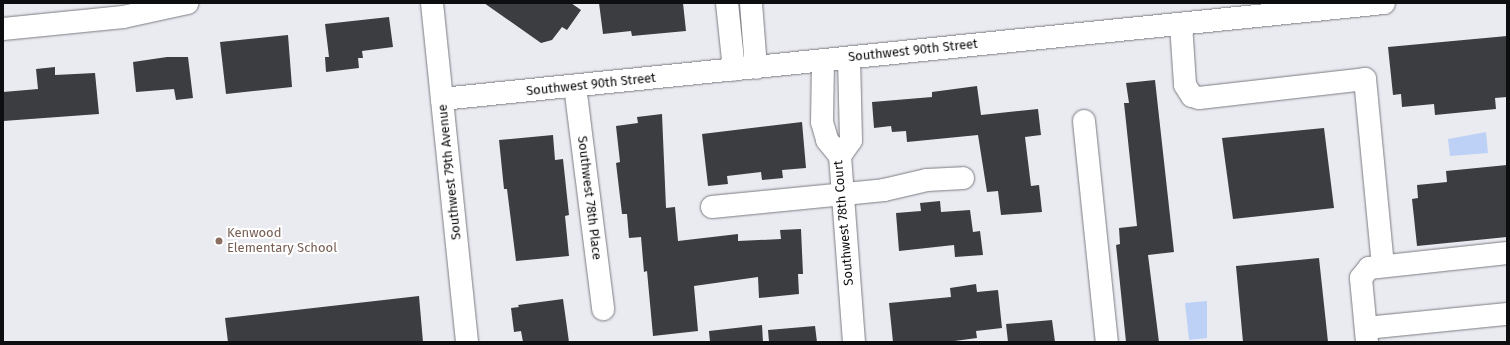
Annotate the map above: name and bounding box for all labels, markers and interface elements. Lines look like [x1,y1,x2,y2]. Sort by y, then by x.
street label: Southwest 90th Street [847,36,979,66]
street label: Southwest 90th Street [525,70,657,100]
street label: Southwest 79th Avenue [435,103,465,241]
street label: Southwest 78th Place [574,135,604,261]
street label: Southwest 78th Court [831,160,857,286]
place label: Kenwood Elementary School [227,226,337,257]
marker: Kenwood Elementary School [214,236,224,246]

